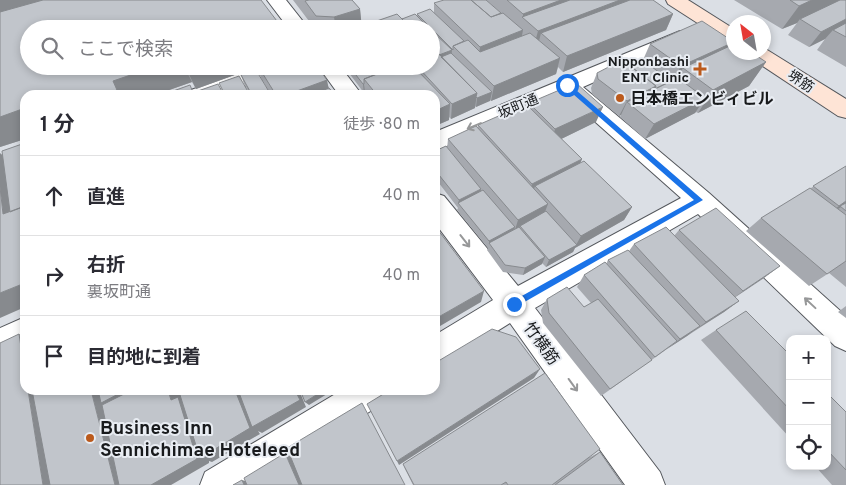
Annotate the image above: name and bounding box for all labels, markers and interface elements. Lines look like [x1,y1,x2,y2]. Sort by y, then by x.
north arrow [726,15,771,60]
search box [20,20,440,75]
icon: search [38,34,66,62]
text: ここで検索 [78,38,173,62]
place label: Nipponbashi ENT Clinic [608,54,689,87]
marker: Nipponbashi ENT Clinic [693,62,707,76]
street label: 堺筋 [784,67,817,97]
route start [556,74,579,97]
place label: 日本橋エンビィビル [630,90,774,110]
street label: 坂町通 [496,91,541,123]
marker: 日本橋エンビィビル [614,92,626,104]
text: 1 分 [40,112,75,139]
text: 徒歩 · 80 m [343,115,420,135]
one-way arrow [467,121,482,131]
icon: ahead [40,182,68,210]
text: 直進 [87,186,125,210]
text: 40 m [382,186,420,206]
one-way arrow [460,234,470,248]
text: 右折 [87,254,125,278]
icon: right [40,262,68,290]
text: 40 m [382,266,420,286]
text: 裏坂町通 [87,283,151,303]
route end [503,293,526,316]
one-way arrow [804,297,817,309]
street label: 竹横筋 [518,319,563,369]
map controls [786,335,831,470]
button: + [786,335,831,380]
icon: arrive [40,342,68,370]
text: 目的地に到着 [87,346,201,370]
one-way arrow [568,378,578,392]
button: − [786,380,831,425]
place label: Business Inn Sennichimae Hoteleed [100,417,300,463]
button: locate [786,425,831,470]
marker: Business Inn Sennichimae Hoteleed [84,432,96,444]

